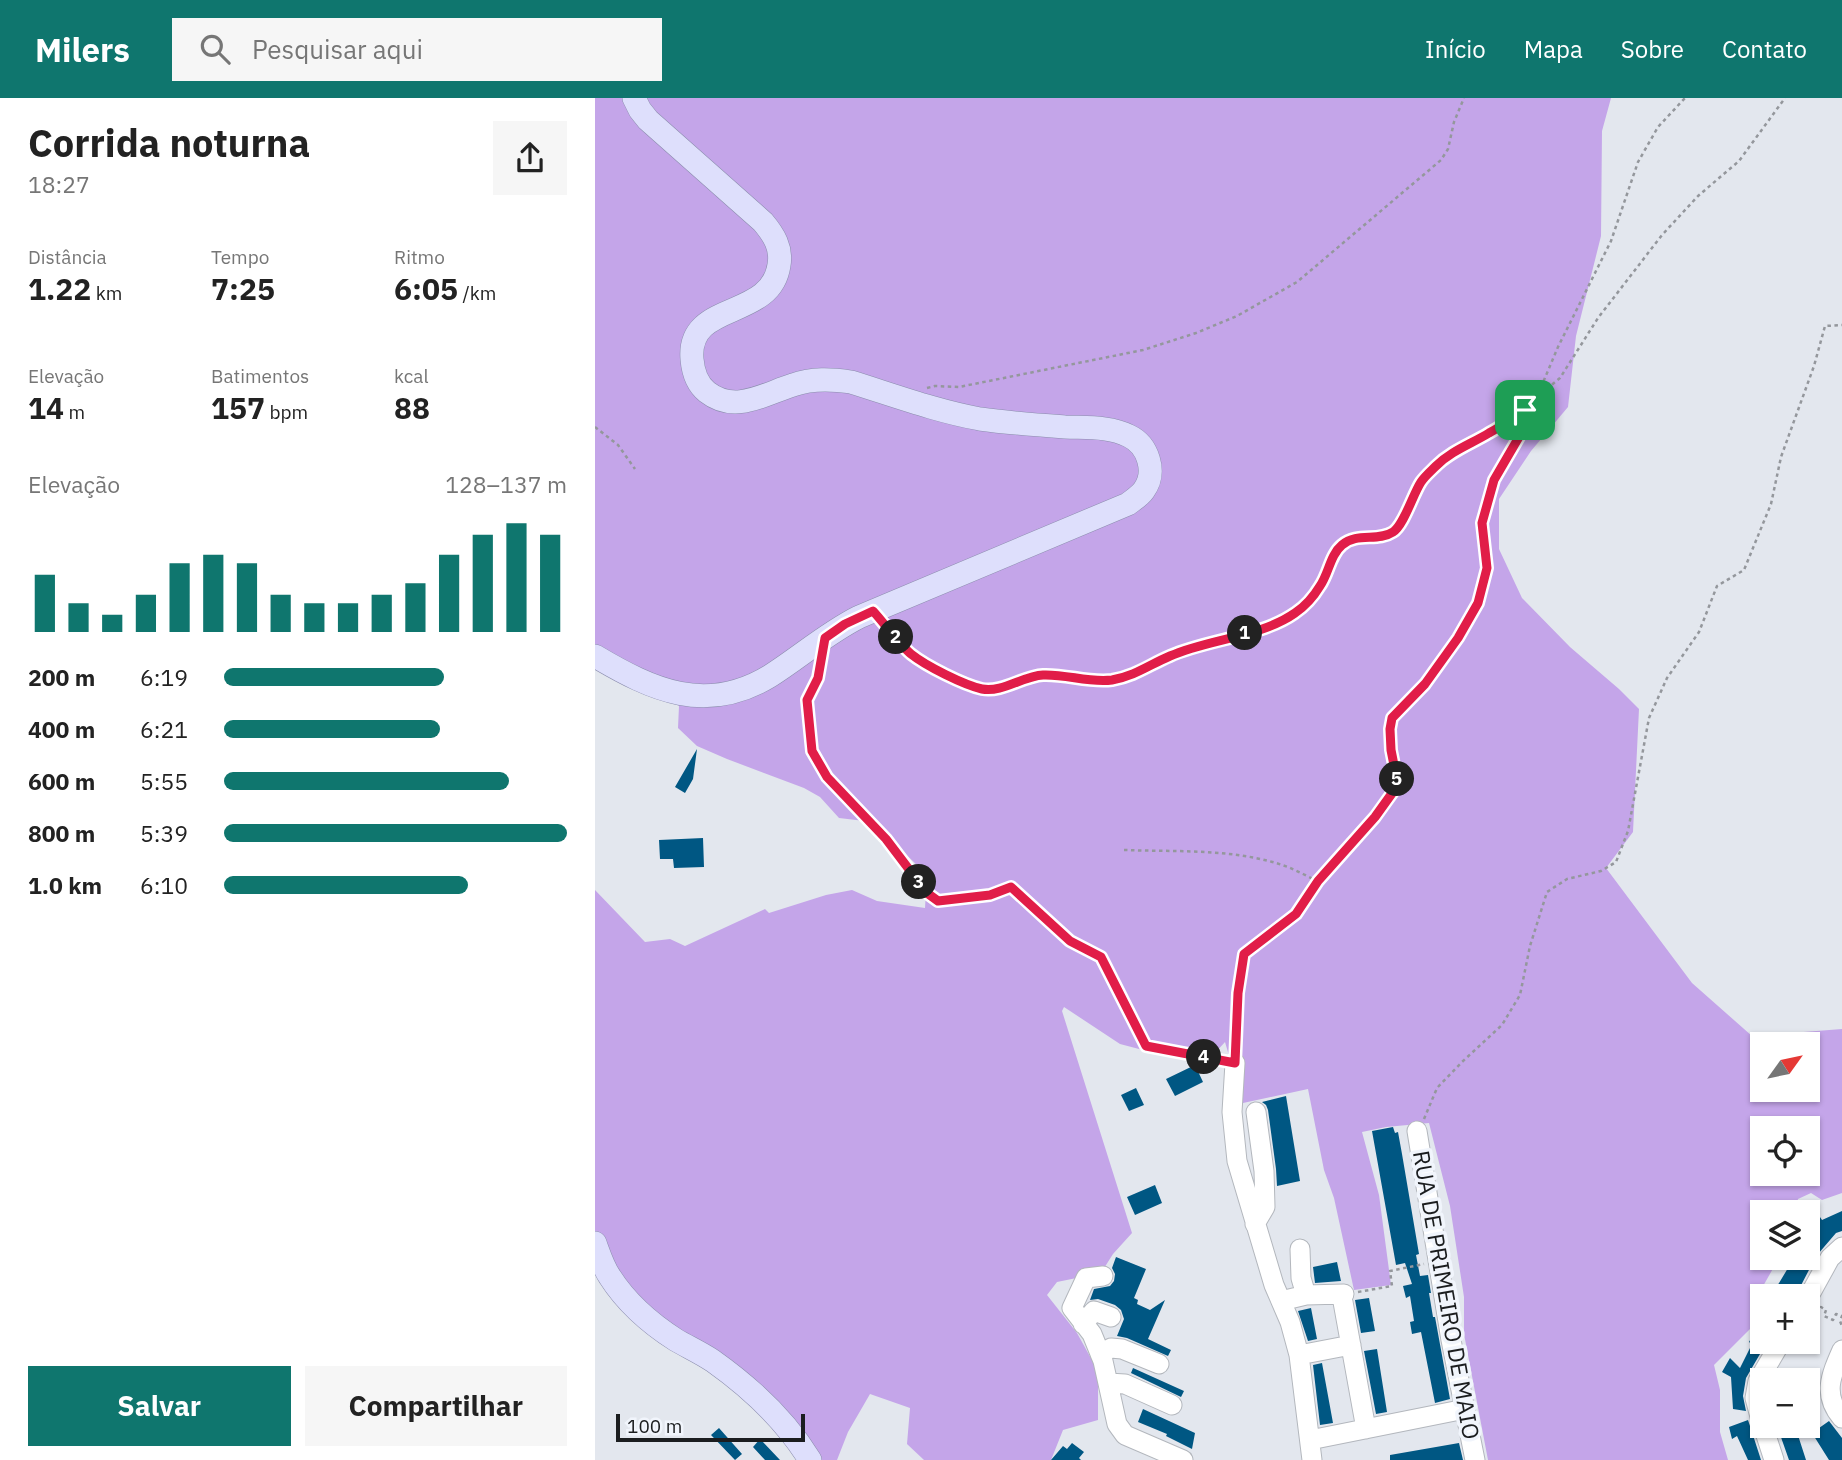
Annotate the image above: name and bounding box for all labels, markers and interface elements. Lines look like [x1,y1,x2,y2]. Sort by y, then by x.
search box [172,18,662,81]
text: Milers [35,28,130,71]
icon: search [196,30,234,68]
text: Pesquisar aqui [252,32,423,66]
text: Início [1425,33,1486,65]
text: Mapa [1524,33,1583,65]
text: Sobre [1621,33,1684,65]
text: Contato [1722,33,1807,65]
text: Corrida noturna [28,118,310,167]
button: share [493,121,567,195]
text: 18:27 [28,169,90,199]
text: Distância [28,245,107,269]
text: Tempo [211,245,269,269]
text: Ritmo [394,245,445,269]
text: 1.22 [28,269,91,308]
text: 7:25 [211,269,275,308]
text: 6:05 [394,269,458,308]
text: km [91,281,122,305]
text: /km [458,281,496,305]
text: Elevação [28,364,104,388]
text: Batimentos [211,364,309,388]
text: kcal [394,364,429,388]
pin [1495,380,1555,440]
text: 14 [28,388,64,427]
text: 157 [211,388,265,427]
text: 88 [394,388,430,427]
icon: arrive [1506,391,1544,429]
text: m [64,400,85,424]
text: bpm [265,400,308,424]
text: Elevação [28,469,120,499]
text: 128–137 m [445,469,567,499]
pin: 1 [1227,616,1263,650]
pin: 2 [879,620,913,654]
text: 1 [1239,620,1250,644]
text: 2 [890,624,901,648]
text: 200 m [28,662,95,692]
text: 6:19 [140,662,188,692]
text: 400 m [28,714,95,744]
text: 6:21 [140,714,188,744]
pin: 5 [1379,762,1415,796]
text: 600 m [28,766,95,796]
text: 5:55 [140,766,188,796]
text: 5 [1391,766,1402,790]
text: 800 m [28,818,95,848]
text: 5:39 [140,818,188,848]
pin: 3 [901,864,937,900]
text: 3 [913,869,924,893]
text: 1.0 km [28,870,102,900]
text: 6:10 [140,870,188,900]
north arrow [1750,1032,1820,1102]
map controls [1750,1032,1820,1438]
pin: 4 [1187,1040,1221,1074]
text: 4 [1198,1044,1209,1068]
button: locate [1750,1116,1820,1186]
street label: RUA DE PRIMEIRO DE MAIO [1407,1148,1487,1442]
button: layers [1750,1200,1820,1270]
button: + [1750,1284,1820,1354]
button: Salvar [28,1366,291,1446]
button: Compartilhar [305,1366,567,1446]
button: − [1750,1368,1820,1438]
scale bar [616,1411,805,1443]
text: 100 m [627,1414,682,1438]

